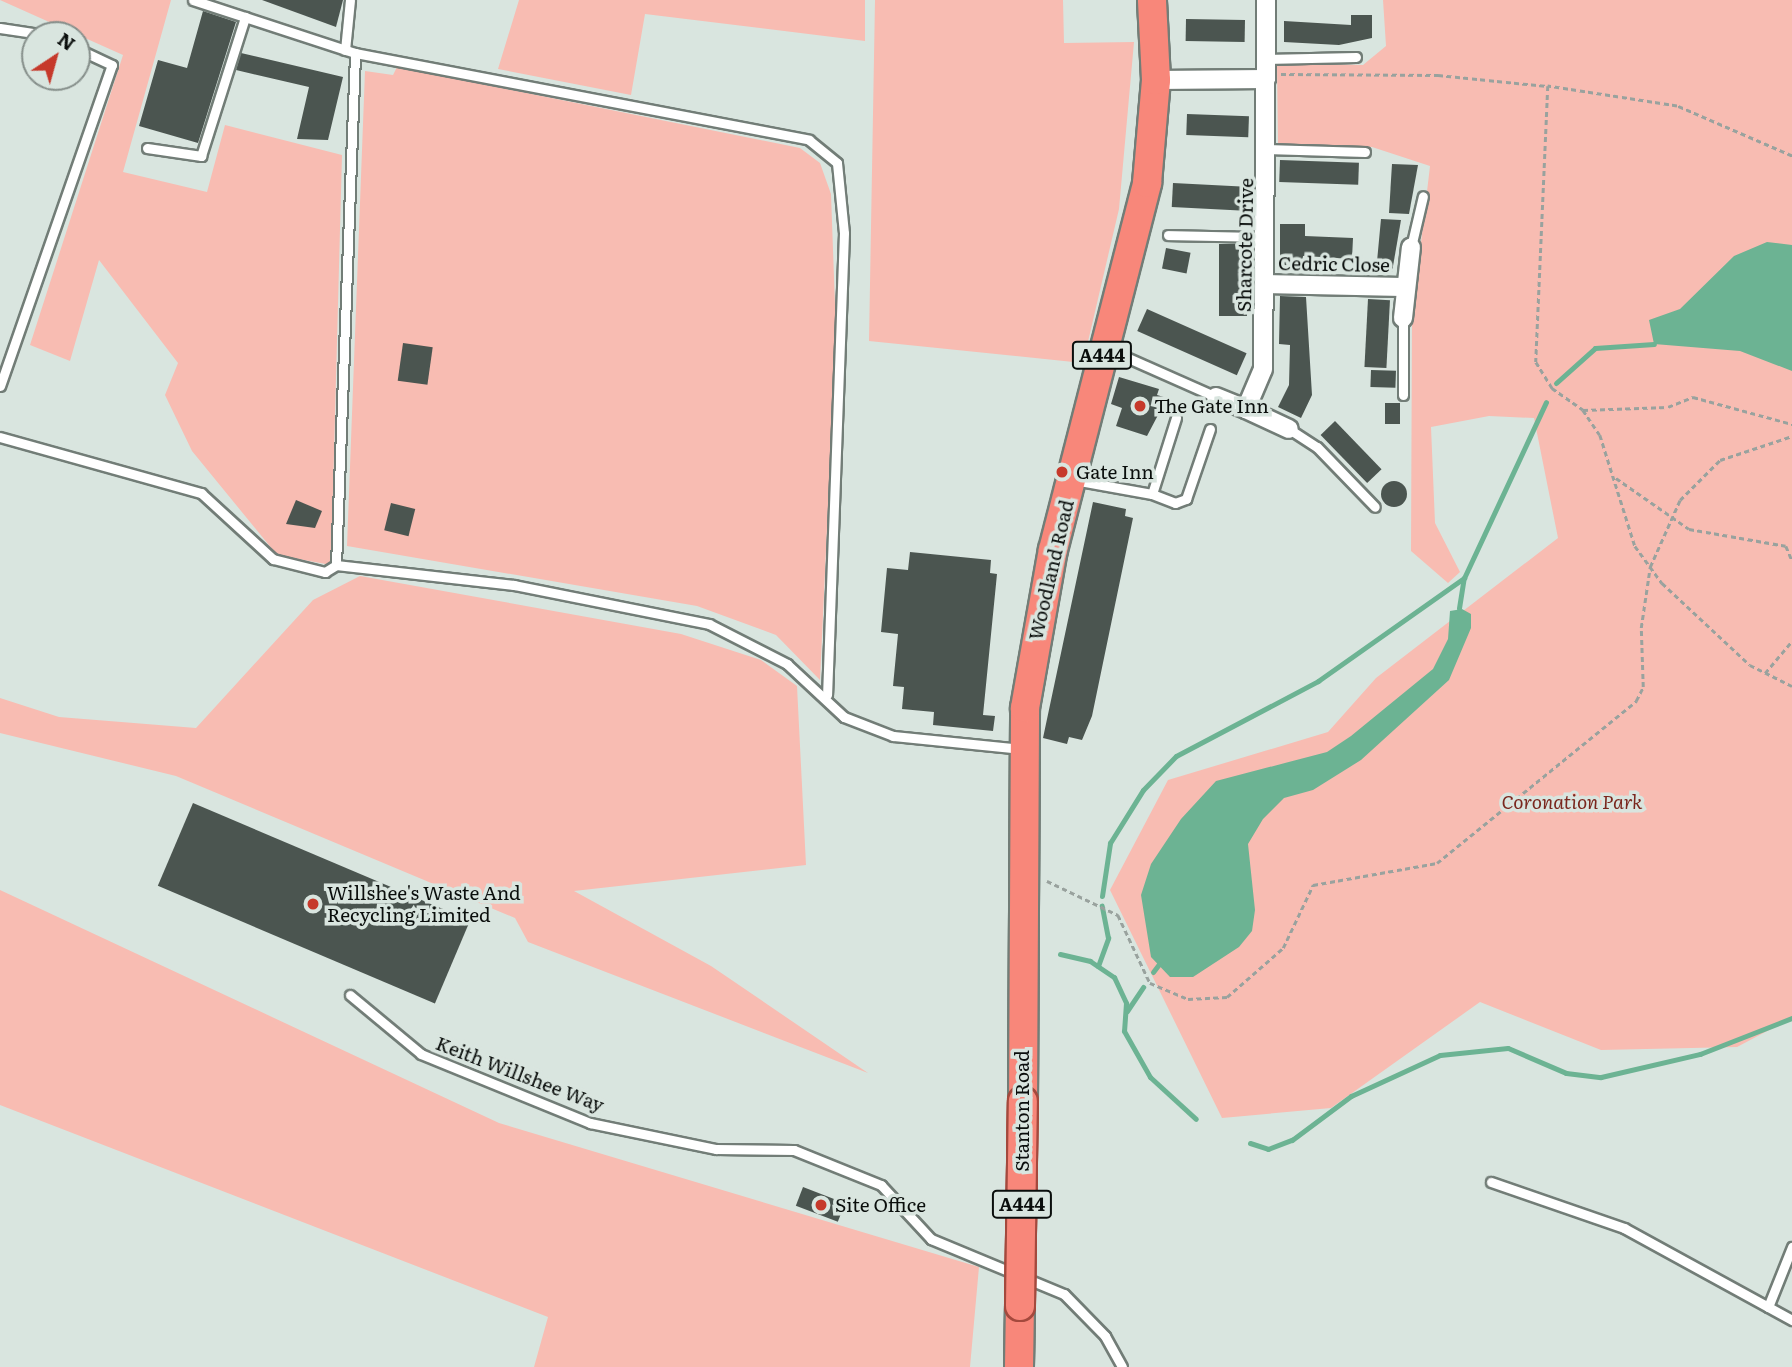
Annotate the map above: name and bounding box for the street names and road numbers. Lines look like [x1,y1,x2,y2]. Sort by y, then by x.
street label: Sharcote Drive [1232,178,1258,312]
street label: Cedric Close [1278,252,1390,276]
road number: A444 [1070,340,1134,370]
street label: Woodland Road [1024,498,1078,642]
street label: Keith Willshee Way [433,1031,607,1117]
street label: Stanton Road [1011,1050,1033,1172]
road number: A444 [990,1190,1054,1218]

